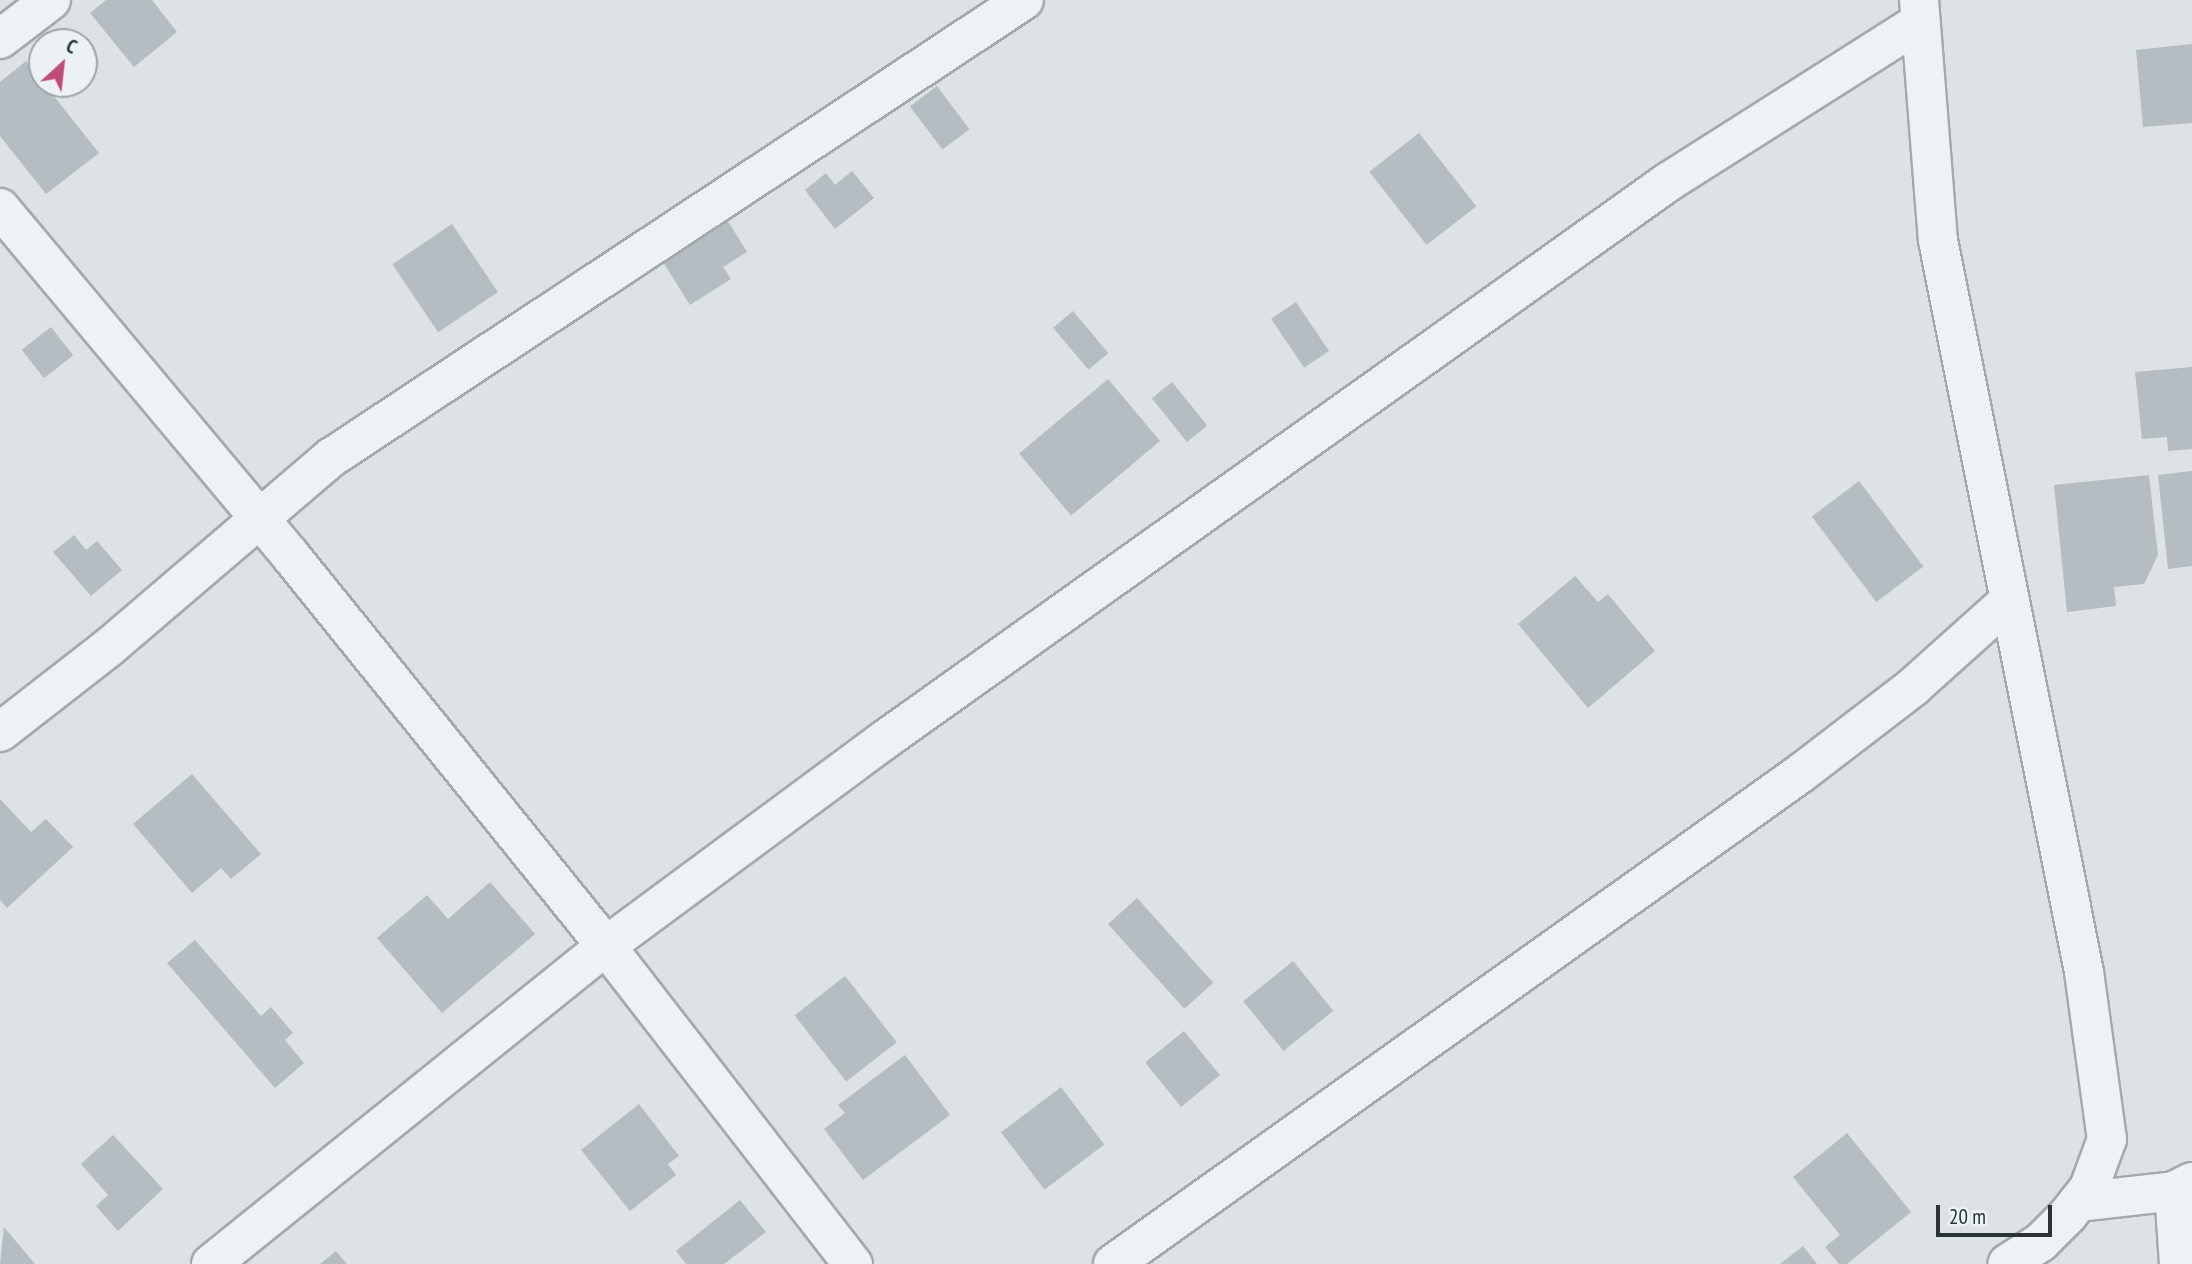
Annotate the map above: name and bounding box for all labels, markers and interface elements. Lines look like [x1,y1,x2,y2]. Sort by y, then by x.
north arrow [28,28,98,98]
text: С [62,33,81,59]
scale bar [1940,1190,2056,1234]
text: 20 m [1949,1203,1986,1230]

